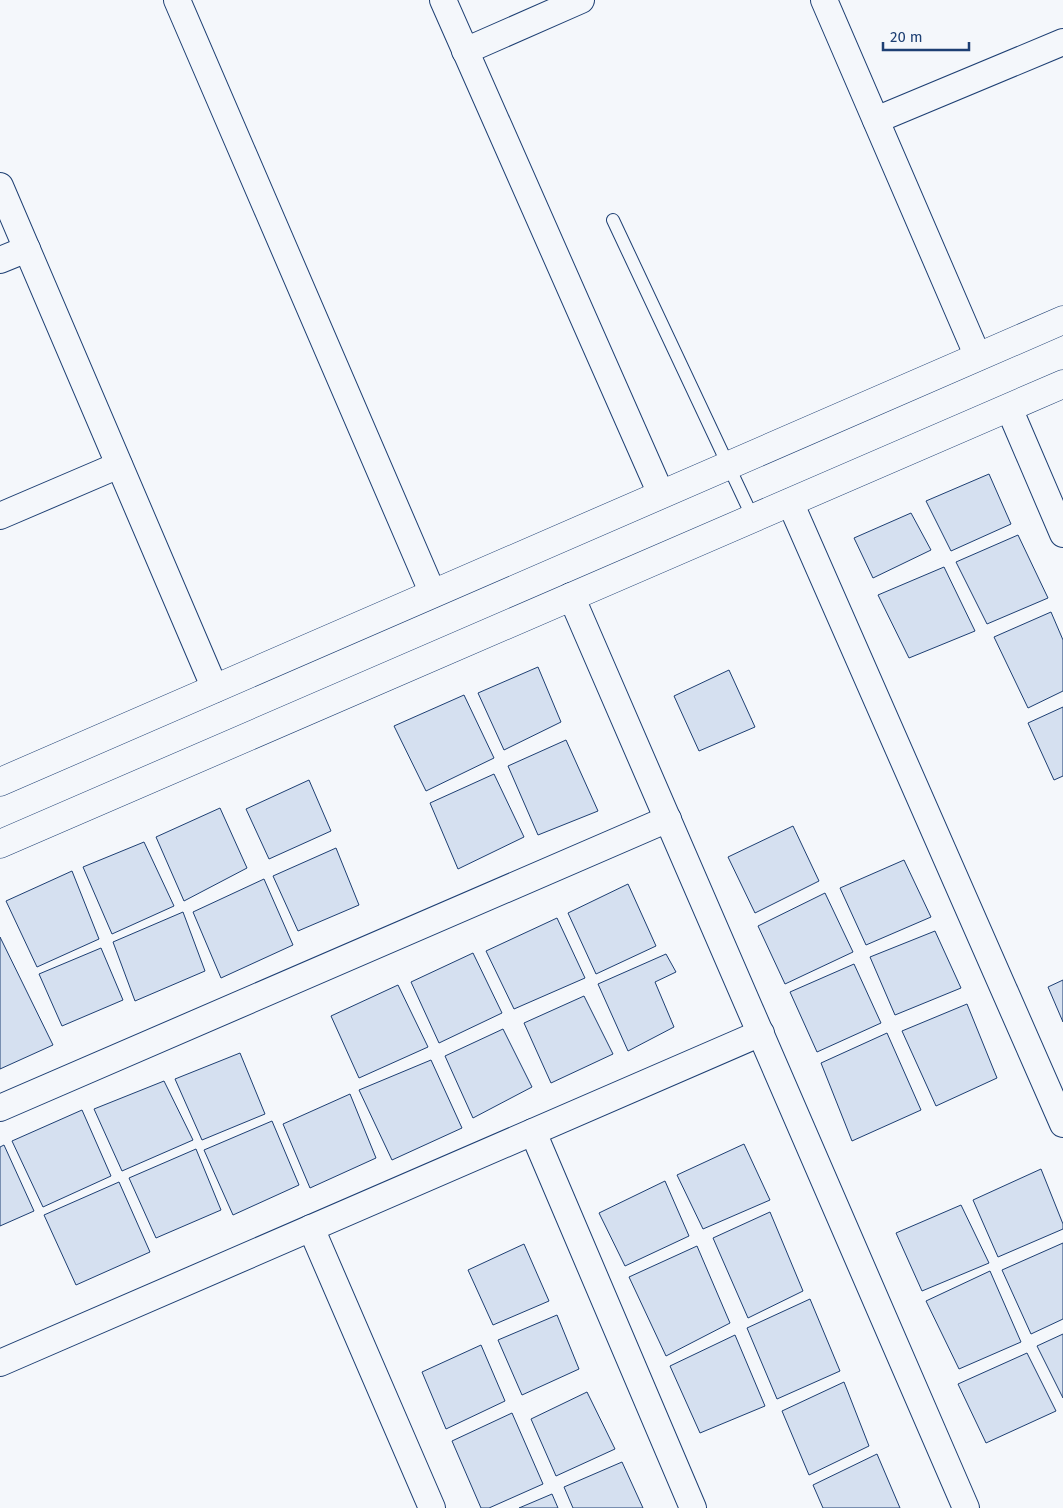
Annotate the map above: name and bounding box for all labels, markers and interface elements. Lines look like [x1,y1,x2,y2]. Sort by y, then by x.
scale bar [883,20,969,52]
text: 20 m [890,28,923,46]

